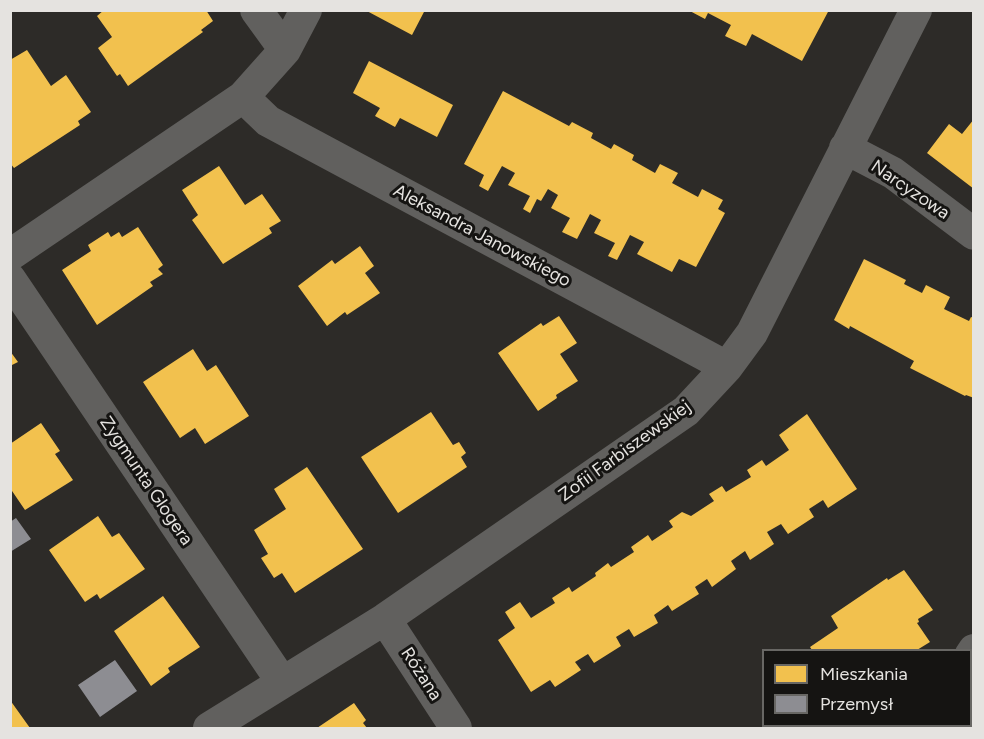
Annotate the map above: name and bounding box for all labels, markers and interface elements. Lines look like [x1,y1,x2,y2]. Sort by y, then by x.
street label: Narcyzowa [867,156,953,224]
street label: Aleksandra Janowskiego [390,180,574,292]
street label: Zofii Farbiszewskiej [555,396,695,506]
street label: Zygmunta Glogera [95,412,197,550]
street label: Różana [396,643,446,705]
legend [762,649,972,727]
text: Mieszkania [820,663,908,685]
text: Przemysł [820,693,893,715]

